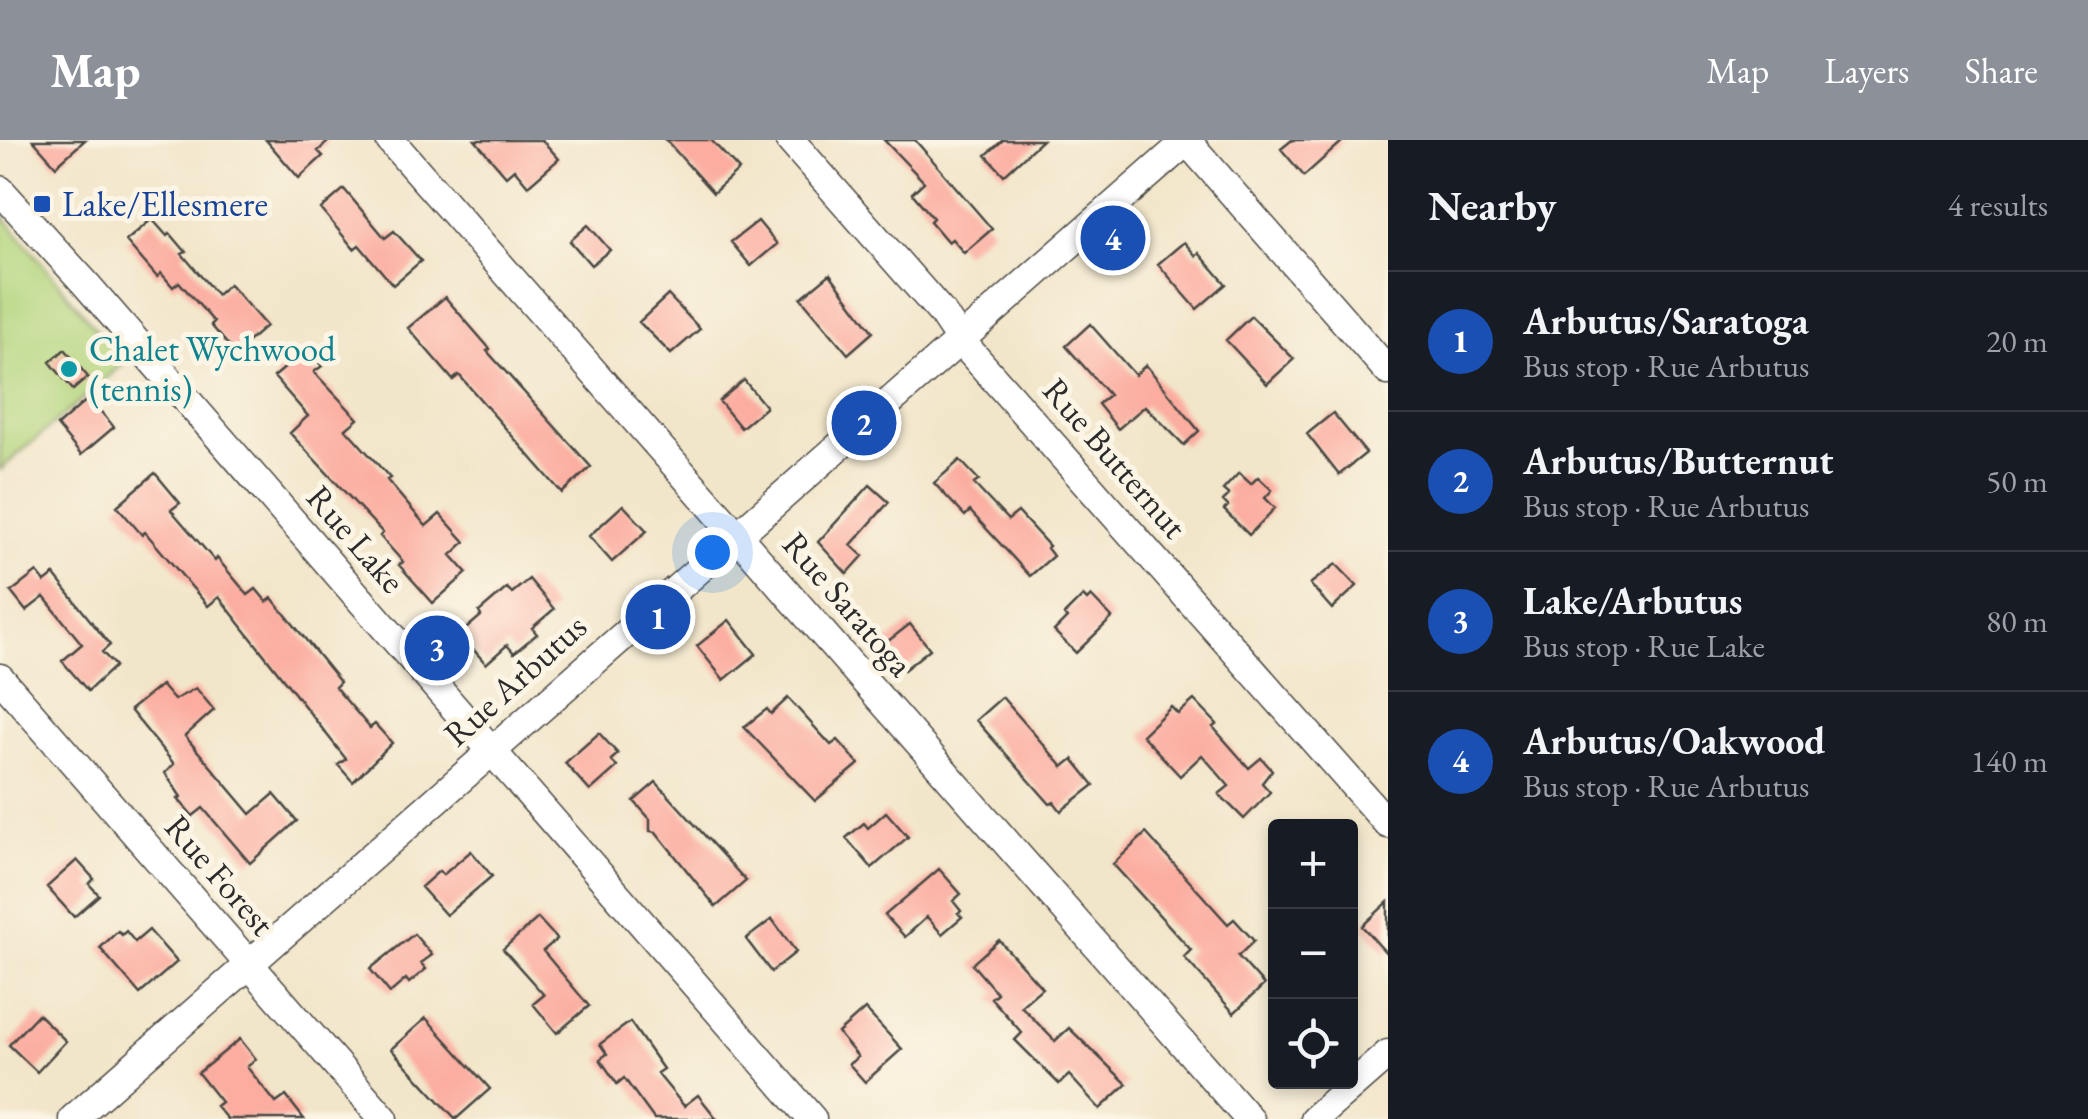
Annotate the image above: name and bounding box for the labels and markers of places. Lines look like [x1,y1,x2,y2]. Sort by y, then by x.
place label: Lake/Ellesmere [62,181,268,226]
marker: Lake/Ellesmere [31,193,53,215]
pin: 4 [1080,201,1146,276]
place label: Chalet Wychwood (tennis) [89,326,336,411]
marker: Chalet Wychwood (tennis) [58,358,80,380]
pin: 2 [832,386,896,460]
pin: 1 [626,580,690,654]
pin: 3 [404,610,470,686]

